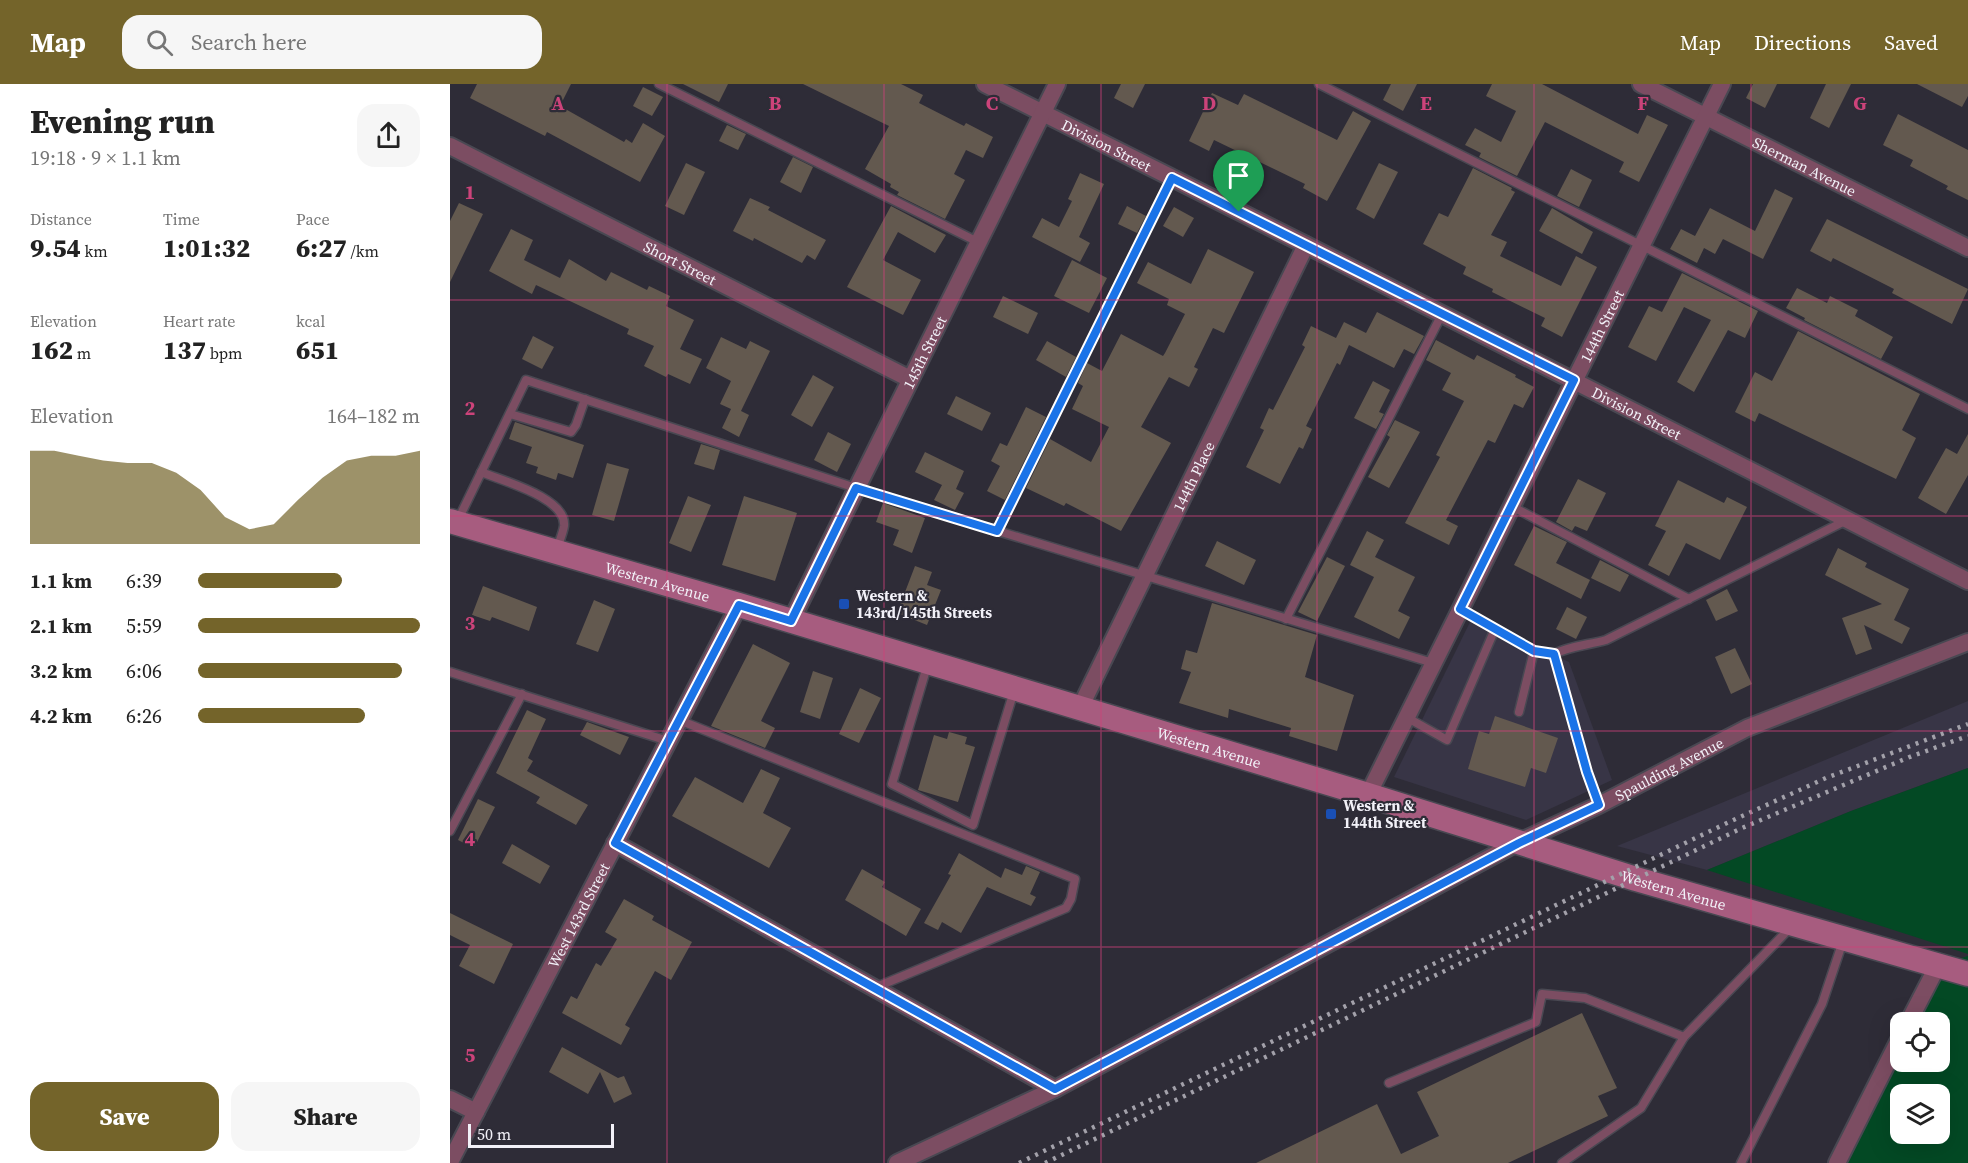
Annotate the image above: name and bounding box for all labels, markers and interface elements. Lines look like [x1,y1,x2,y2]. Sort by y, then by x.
search box [122,15,542,69]
text: Map [30,23,86,61]
icon: search [143,26,176,59]
text: Search here [191,27,307,57]
text: Map [1680,28,1721,57]
text: Directions [1754,28,1851,57]
text: Saved [1884,28,1938,57]
text: A [551,89,565,117]
text: B [768,89,782,117]
text: C [986,89,998,117]
text: D [1202,89,1216,117]
text: E [1420,89,1432,117]
text: F [1637,89,1649,117]
text: G [1853,89,1867,117]
text: Evening run [30,99,215,144]
button: share [357,104,420,167]
street label: Division Street [1058,114,1155,176]
street label: Sherman Avenue [1749,131,1860,201]
text: 19:18 · 9 × 1.1 km [30,144,181,172]
pin [1213,150,1264,212]
icon: arrive [1222,159,1255,192]
text: 1 [465,178,475,206]
text: Distance [30,208,92,230]
text: Time [163,208,200,230]
text: Pace [296,208,330,230]
text: 9.54 [30,230,81,266]
text: 1:01:32 [163,230,250,266]
text: 6:27 [296,230,347,266]
street label: Short Street [640,235,720,290]
text: km [81,240,108,262]
text: /km [347,240,379,262]
street label: 144th Street [1575,286,1629,366]
text: Elevation [30,310,97,332]
text: Heart rate [163,310,235,332]
text: kcal [296,310,325,332]
street label: 145th Street [897,312,951,392]
text: 162 [30,332,73,368]
text: 137 [163,332,206,368]
text: 651 [296,332,339,368]
text: m [73,342,91,364]
text: bpm [206,342,243,364]
street label: Division Street [1588,381,1685,444]
text: 2 [465,394,476,422]
text: Elevation [30,402,114,430]
text: 164–182 m [327,402,420,430]
street label: 144th Place [1167,437,1219,515]
street label: Western Avenue [602,556,713,607]
text: 1.1 km [30,567,92,595]
text: 6:39 [126,567,162,595]
place label: Western & 143rd/145th Streets [856,585,992,623]
marker: Western & 143rd/145th Streets [837,597,851,611]
text: 3 [465,609,476,637]
text: 2.1 km [30,612,92,640]
text: 5:59 [126,612,162,640]
text: 3.2 km [30,657,92,685]
text: 6:06 [126,657,162,685]
text: 4.2 km [30,702,92,730]
text: 6:26 [126,702,162,730]
street label: Western Avenue [1154,721,1264,773]
street label: Spaulding Avenue [1611,732,1727,806]
place label: Western & 144th Street [1343,795,1427,833]
marker: Western & 144th Street [1324,807,1338,821]
text: 4 [465,825,476,853]
street label: West 143rd Street [542,859,614,971]
street label: Western Avenue [1618,864,1729,915]
map controls [1890,1012,1950,1144]
button: locate [1890,1012,1950,1072]
text: 5 [465,1041,476,1069]
button: Save [30,1082,219,1151]
button: Share [231,1082,420,1151]
button: layers [1890,1084,1950,1144]
scale bar [468,1121,614,1148]
text: 50 m [477,1123,511,1145]

